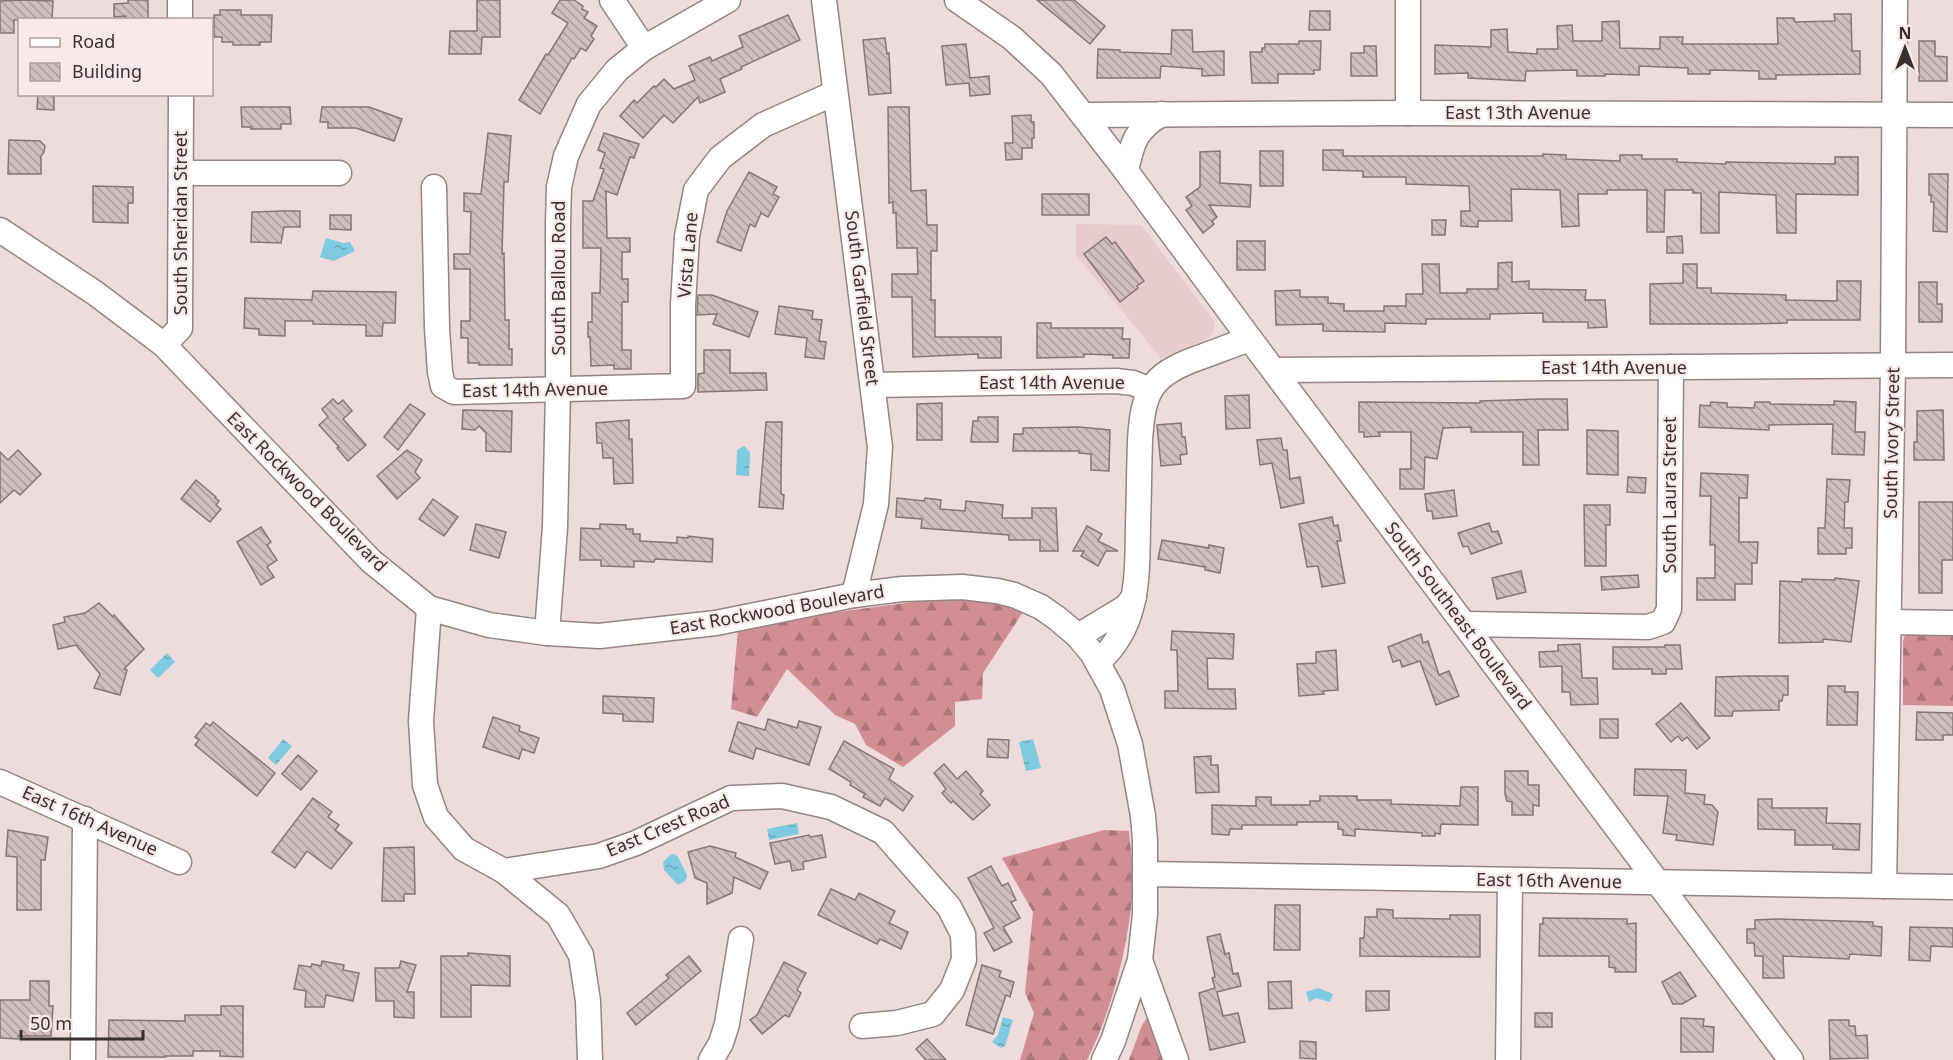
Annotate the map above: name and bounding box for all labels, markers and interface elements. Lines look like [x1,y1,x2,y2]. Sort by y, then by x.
legend [18,18,213,96]
north arrow [1875,18,1935,78]
text: N [1898,22,1912,44]
text: Road [72,29,115,53]
text: Building [72,59,142,83]
street label: East 13th Avenue [1445,100,1591,124]
street label: South Sheridan Street [168,130,192,315]
street label: South Ballou Road [546,200,570,356]
street label: South Garfield Street [840,209,886,387]
street label: Vista Lane [671,211,703,299]
street label: East 14th Avenue [1541,355,1687,379]
street label: South Ivory Street [1878,366,1904,519]
street label: East 14th Avenue [979,370,1125,394]
street label: East 14th Avenue [462,376,608,402]
street label: East Rockwood Boulevard [222,406,393,577]
street label: South Laura Street [1657,416,1681,573]
street label: South Southeast Boulevard [1380,517,1537,714]
street label: East Rockwood Boulevard [668,578,886,640]
street label: East 16th Avenue [19,779,162,861]
street label: East Crest Road [602,788,733,862]
street label: East 16th Avenue [1476,867,1622,893]
scale bar [21,1003,142,1041]
text: 50 m [30,1011,72,1035]

